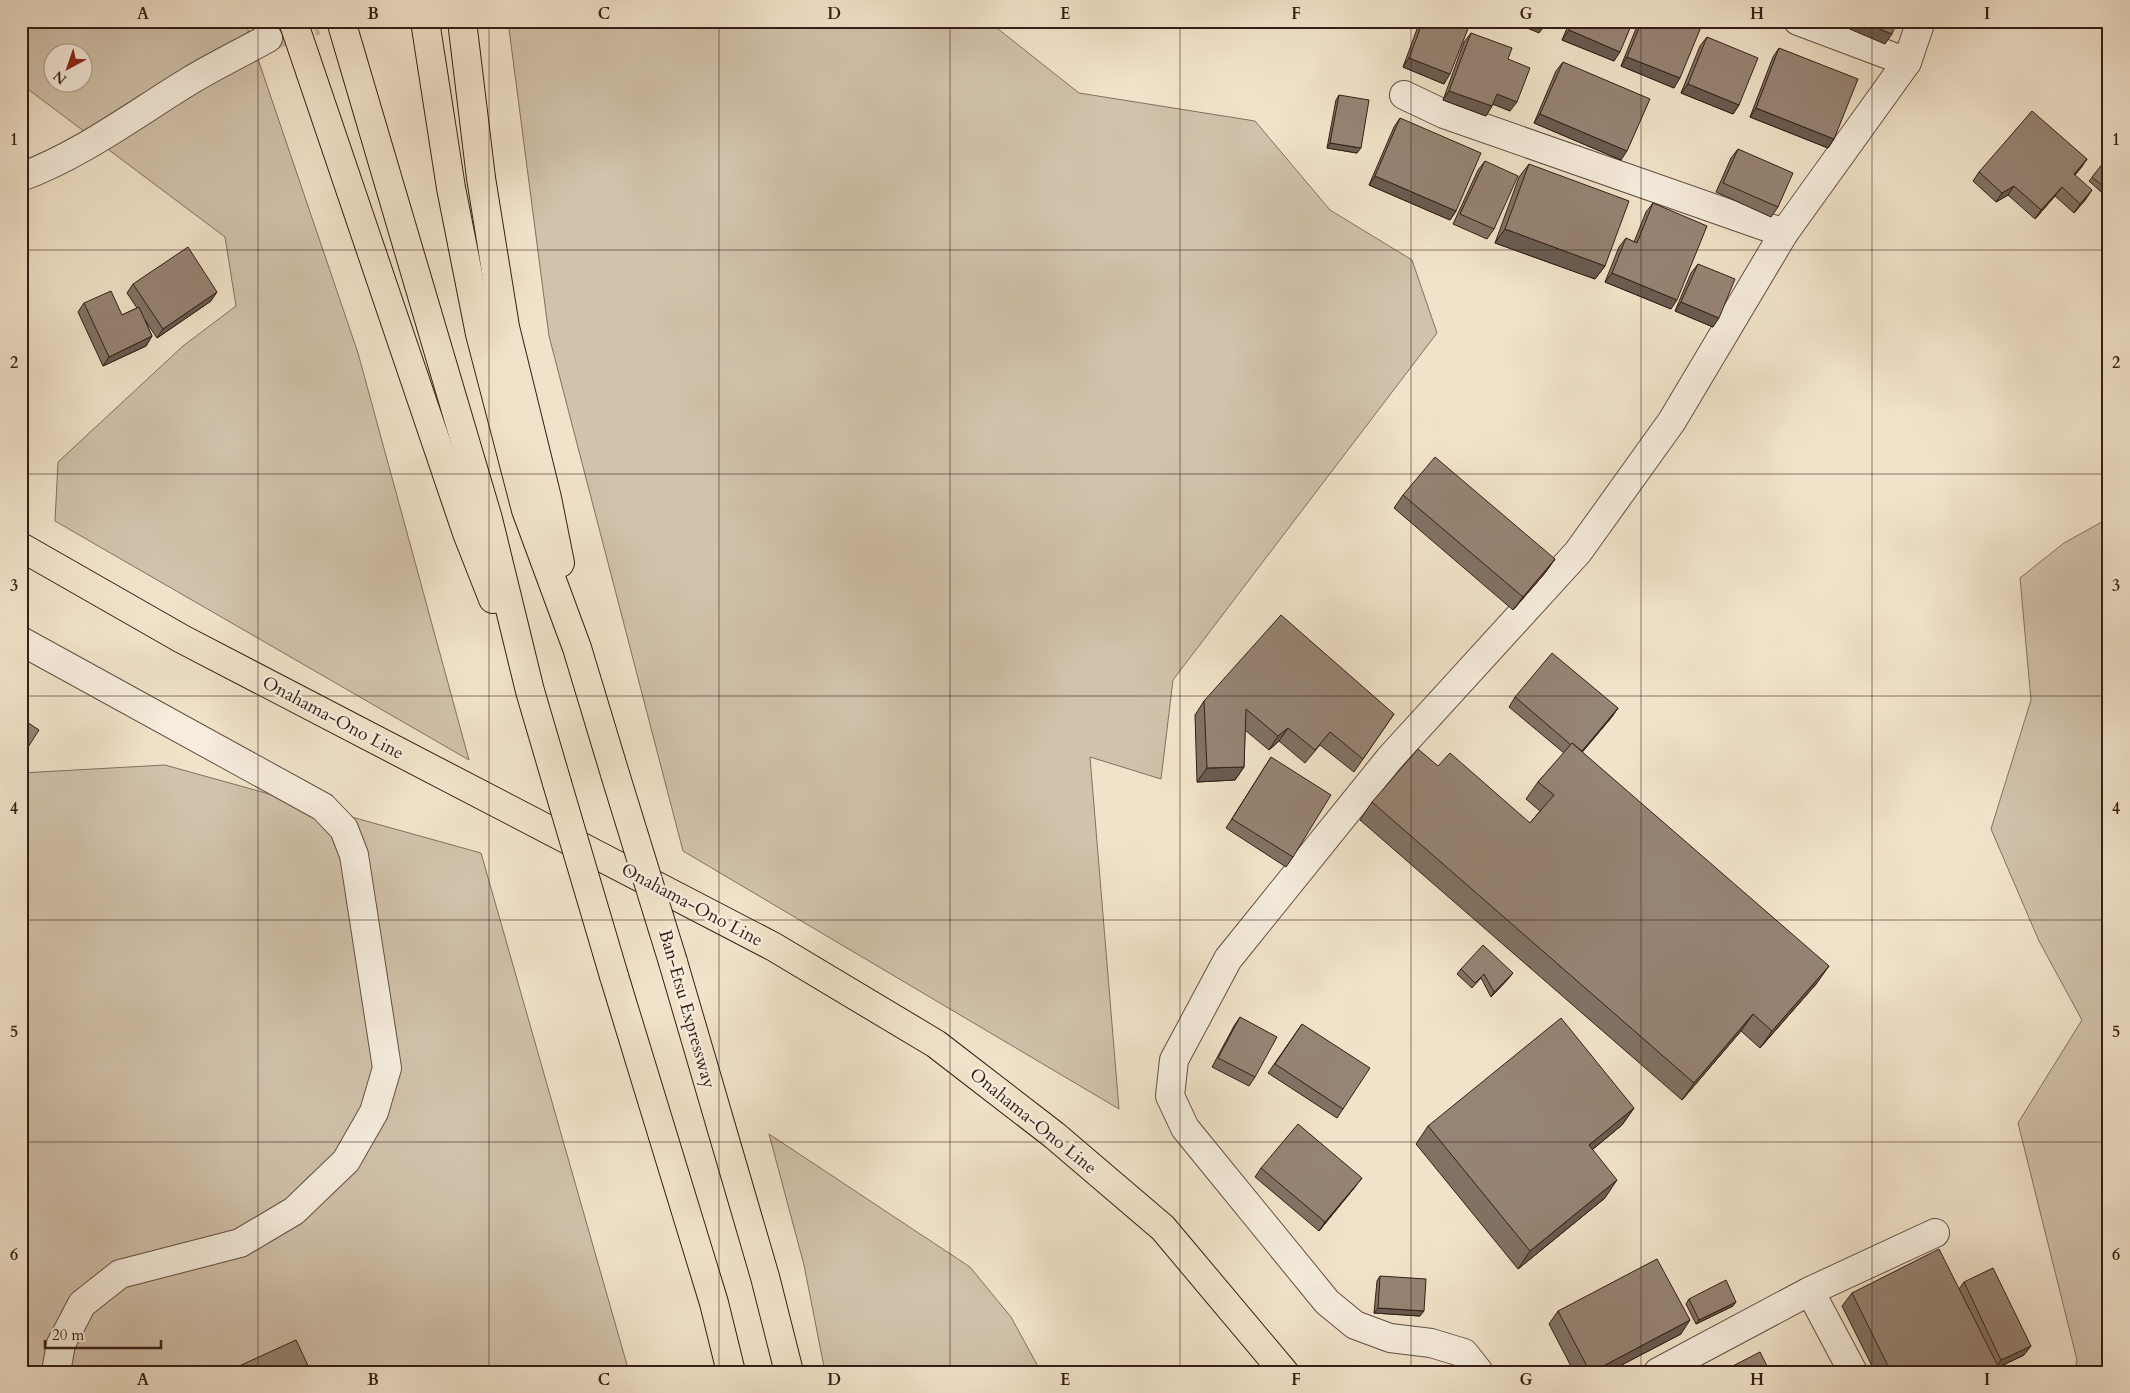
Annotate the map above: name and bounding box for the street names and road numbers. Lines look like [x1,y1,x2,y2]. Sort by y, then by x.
street label: Onahama-Ono Line [258,670,408,766]
street label: Onahama-Ono Line [617,857,767,953]
street label: Ban-Etsu Expressway [652,927,722,1092]
street label: Onahama-Ono Line [964,1062,1102,1180]

